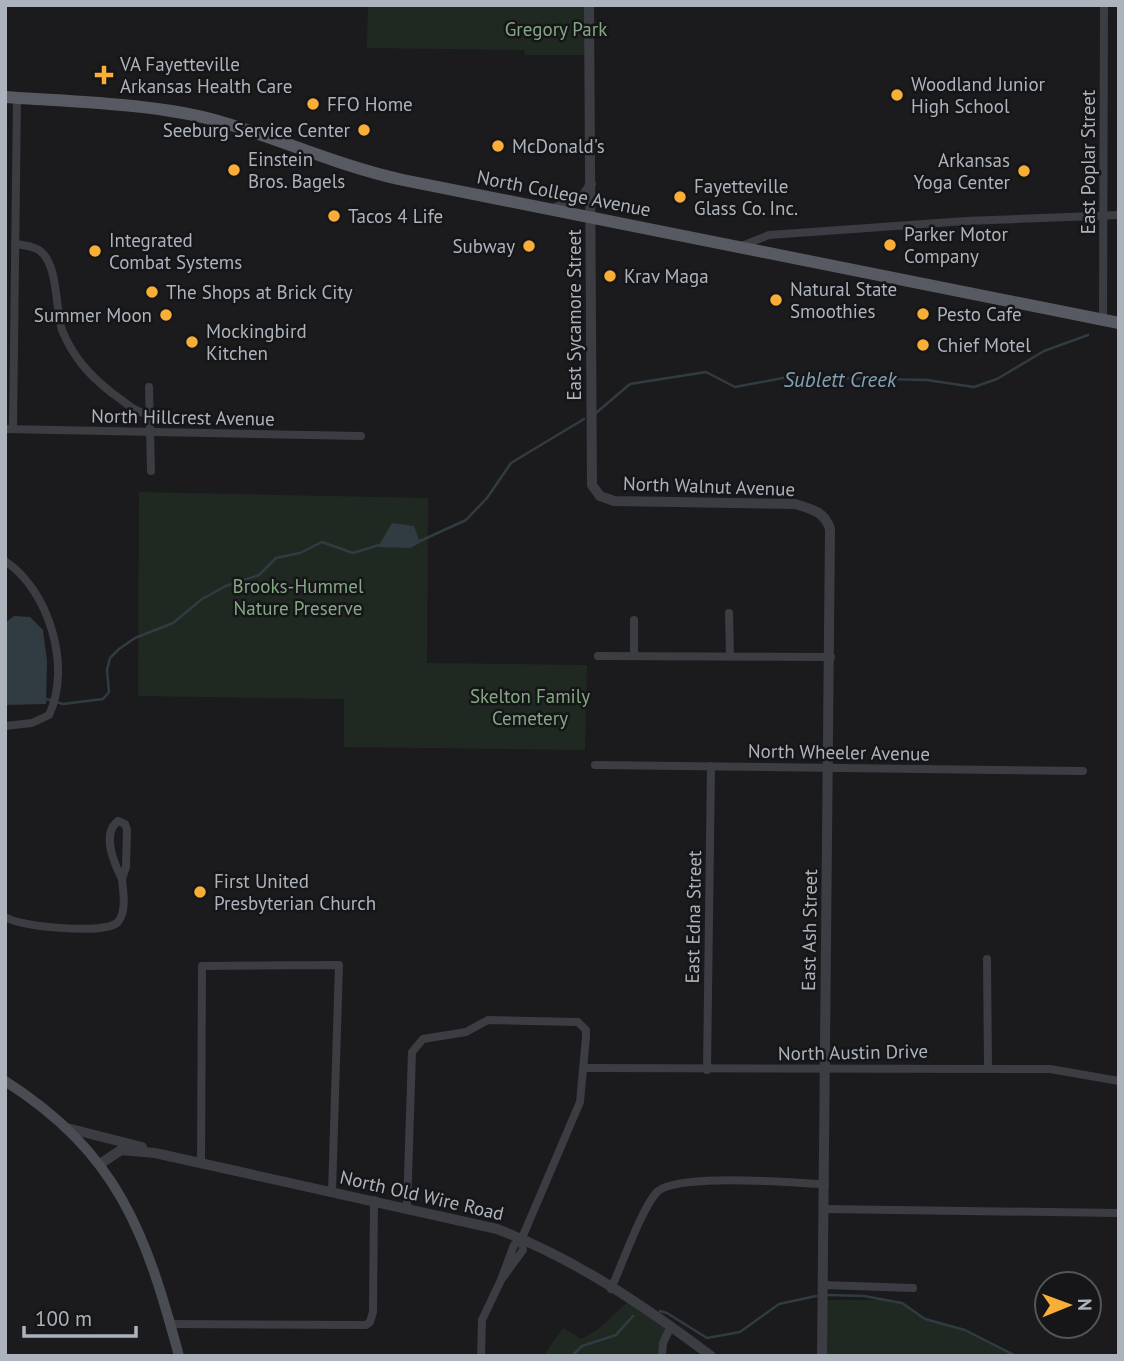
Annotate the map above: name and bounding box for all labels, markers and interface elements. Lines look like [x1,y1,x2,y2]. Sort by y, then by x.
park label: Gregory Park [505,17,607,41]
place label: VA Fayetteville Arkansas Health Care [119,52,292,98]
marker: VA Fayetteville Arkansas Health Care [94,65,114,85]
place label: Woodland Junior High School [911,72,1046,118]
marker: Woodland Junior High School [889,87,905,103]
street label: East Poplar Street [1076,89,1100,234]
place label: FFO Home [327,92,413,116]
marker: FFO Home [305,96,321,112]
place label: Seeburg Service Center [163,118,351,142]
marker: Seeburg Service Center [356,122,372,138]
place label: McDonald's [512,134,605,158]
marker: McDonald's [490,138,506,154]
place label: Einstein Bros. Bagels [248,147,345,193]
place label: Arkansas Yoga Center [914,148,1011,194]
marker: Einstein Bros. Bagels [226,162,242,178]
marker: Arkansas Yoga Center [1016,163,1032,179]
street label: North College Avenue [475,164,653,222]
place label: Fayetteville Glass Co. Inc. [694,174,798,220]
marker: Fayetteville Glass Co. Inc. [672,189,688,205]
place label: Tacos 4 Life [348,204,443,228]
marker: Tacos 4 Life [326,208,342,224]
place label: Parker Motor Company [904,222,1009,268]
place label: Integrated Combat Systems [109,228,242,274]
street label: East Sycamore Street [562,229,586,401]
place label: Subway [452,234,515,258]
marker: Parker Motor Company [882,237,898,253]
marker: Subway [521,238,537,254]
marker: Integrated Combat Systems [87,243,103,259]
place label: Krav Maga [624,264,709,288]
marker: Krav Maga [602,268,618,284]
place label: Natural State Smoothies [790,277,897,323]
place label: The Shops at Brick City [166,280,353,304]
marker: The Shops at Brick City [144,284,160,300]
marker: Natural State Smoothies [768,292,784,308]
place label: Pesto Cafe [937,302,1022,326]
place label: Summer Moon [34,303,152,327]
marker: Pesto Cafe [915,306,931,322]
marker: Summer Moon [158,307,174,323]
place label: Mockingbird Kitchen [206,319,307,365]
place label: Chief Motel [937,333,1031,357]
marker: Mockingbird Kitchen [184,334,200,350]
marker: Chief Motel [915,337,931,353]
water label: Sublett Creek [784,366,898,393]
street label: North Hillcrest Avenue [91,403,275,431]
street label: North Walnut Avenue [622,471,796,501]
park label: Brooks-Hummel Nature Preserve [233,574,364,620]
park label: Skelton Family Cemetery [470,684,590,730]
street label: North Wheeler Avenue [748,738,930,766]
street label: East Edna Street [680,850,706,984]
street label: East Ash Street [796,868,822,991]
place label: First United Presbyterian Church [214,869,376,915]
marker: First United Presbyterian Church [192,884,208,900]
street label: North Austin Drive [778,1039,928,1065]
street label: North Old Wire Road [338,1164,506,1226]
north arrow [1033,1270,1103,1340]
scale bar [24,1294,136,1338]
text: N [1073,1298,1097,1311]
text: 100 m [35,1305,92,1332]

